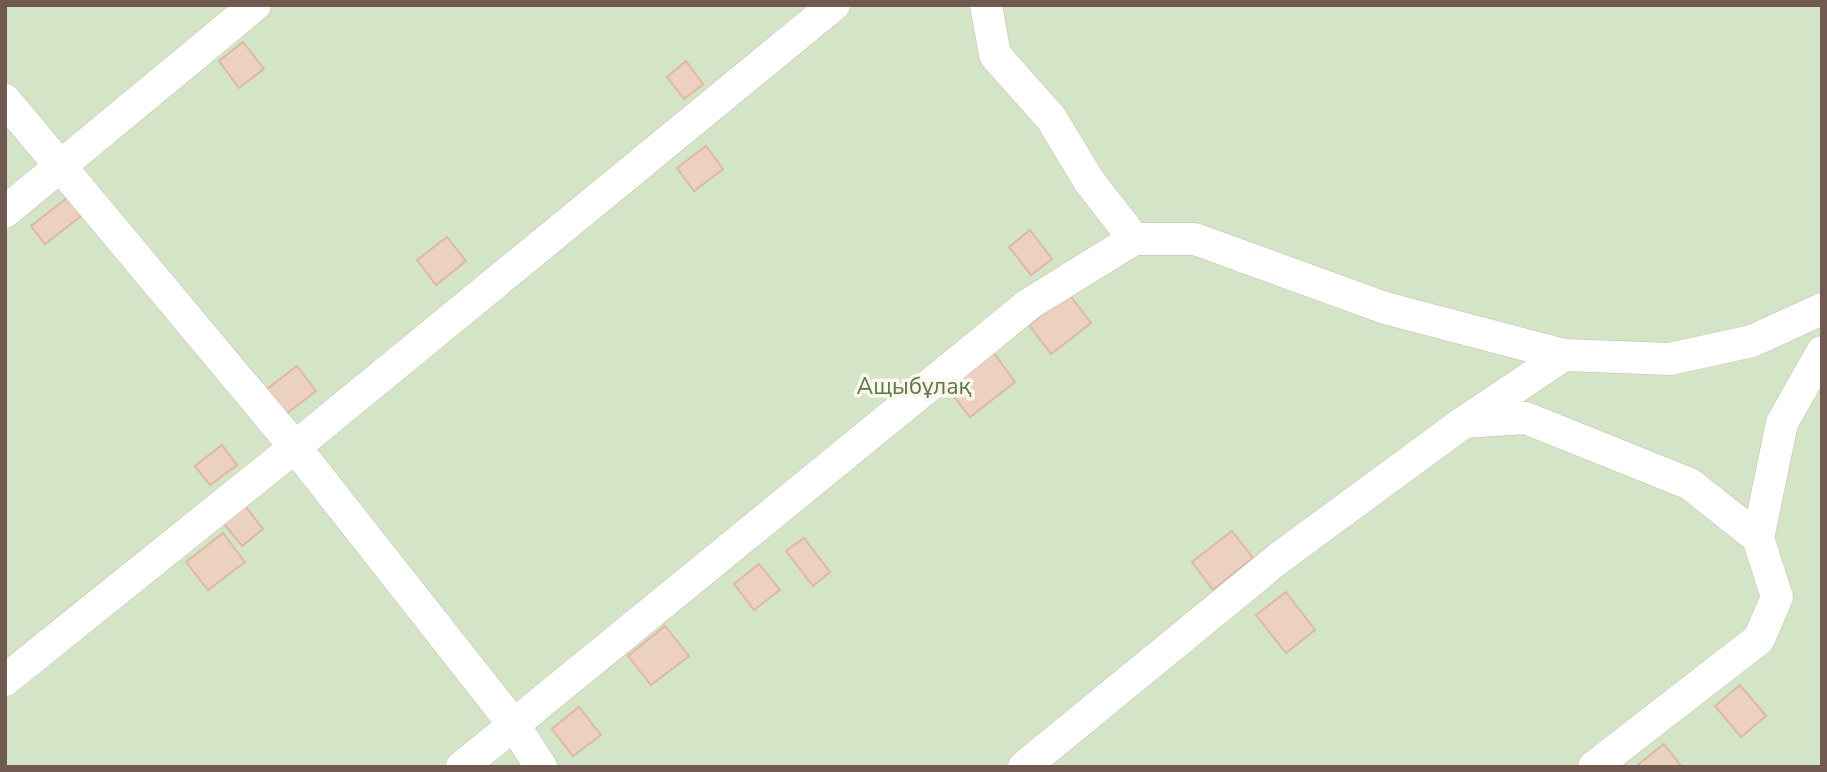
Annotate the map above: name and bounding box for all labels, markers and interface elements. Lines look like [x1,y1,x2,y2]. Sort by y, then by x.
park label: Ащыбұлақ [856,371,972,402]

